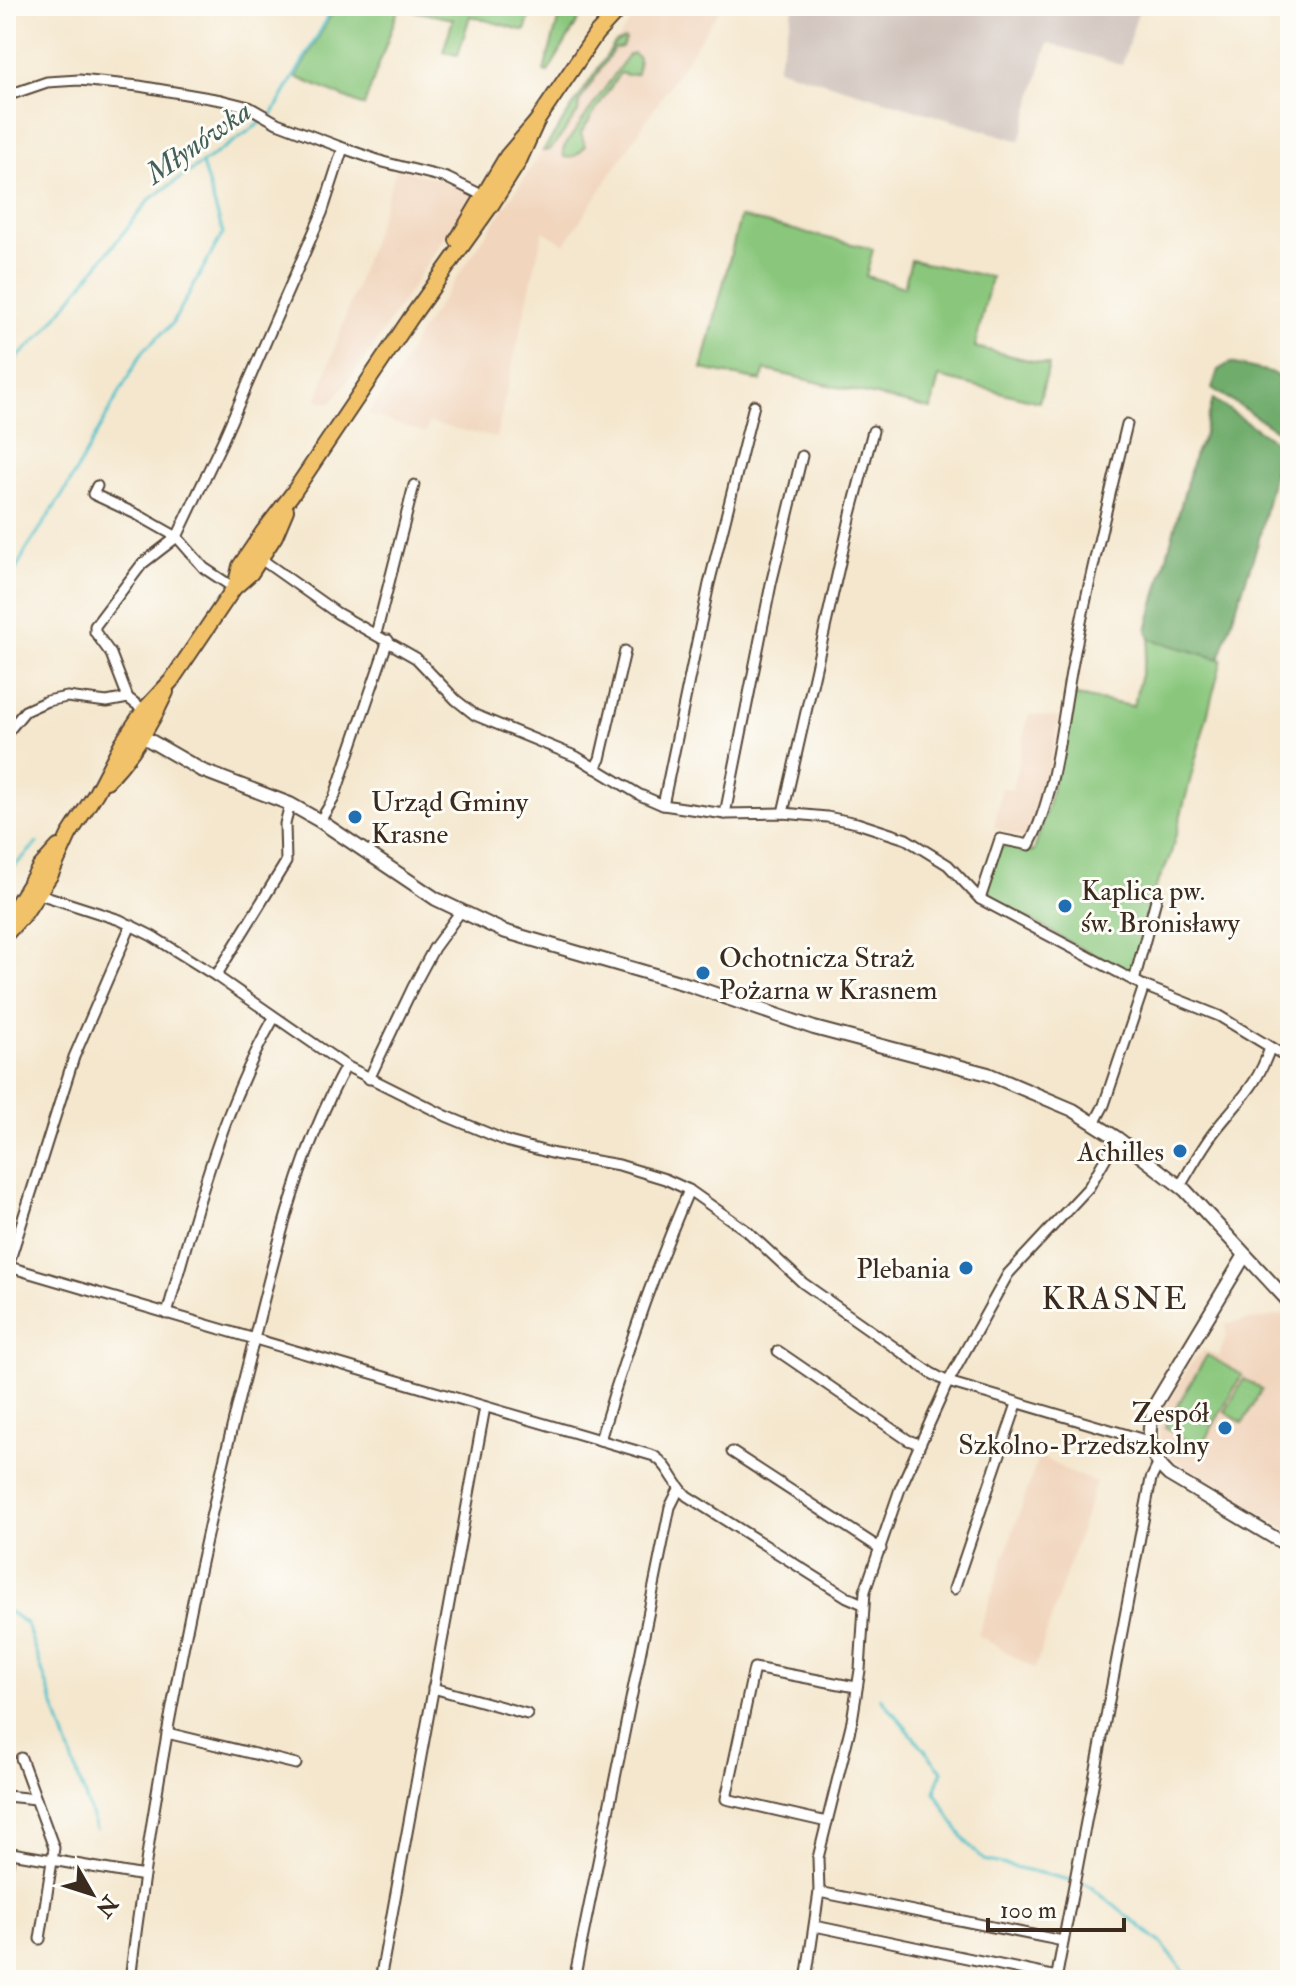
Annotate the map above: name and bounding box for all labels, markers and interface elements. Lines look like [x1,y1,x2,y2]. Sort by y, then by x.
water label: Młynówka [136,92,259,193]
place label: Urząd Gminy Krasne [371,785,529,852]
marker: Urząd Gminy Krasne [346,808,364,826]
place label: Kaplica pw. św. Bronisławy [1081,874,1241,941]
marker: Kaplica pw. św. Bronisławy [1056,897,1074,915]
place label: Ochotnicza Straż Pożarna w Krasnem [719,941,938,1008]
marker: Ochotnicza Straż Pożarna w Krasnem [694,964,712,982]
place label: Achilles [1076,1135,1164,1170]
marker: Achilles [1171,1142,1189,1160]
place label: Plebania [856,1252,950,1287]
marker: Plebania [957,1259,975,1277]
district label: KRASNE [1041,1279,1189,1319]
place label: Zespół Szkolno-Przedszkolny [958,1396,1210,1463]
marker: Zespół Szkolno-Przedszkolny [1216,1419,1234,1437]
north arrow [52,1854,132,1934]
scale bar [988,1882,1124,1932]
text: N [89,1889,124,1923]
text: 100 m [1000,1895,1057,1926]

